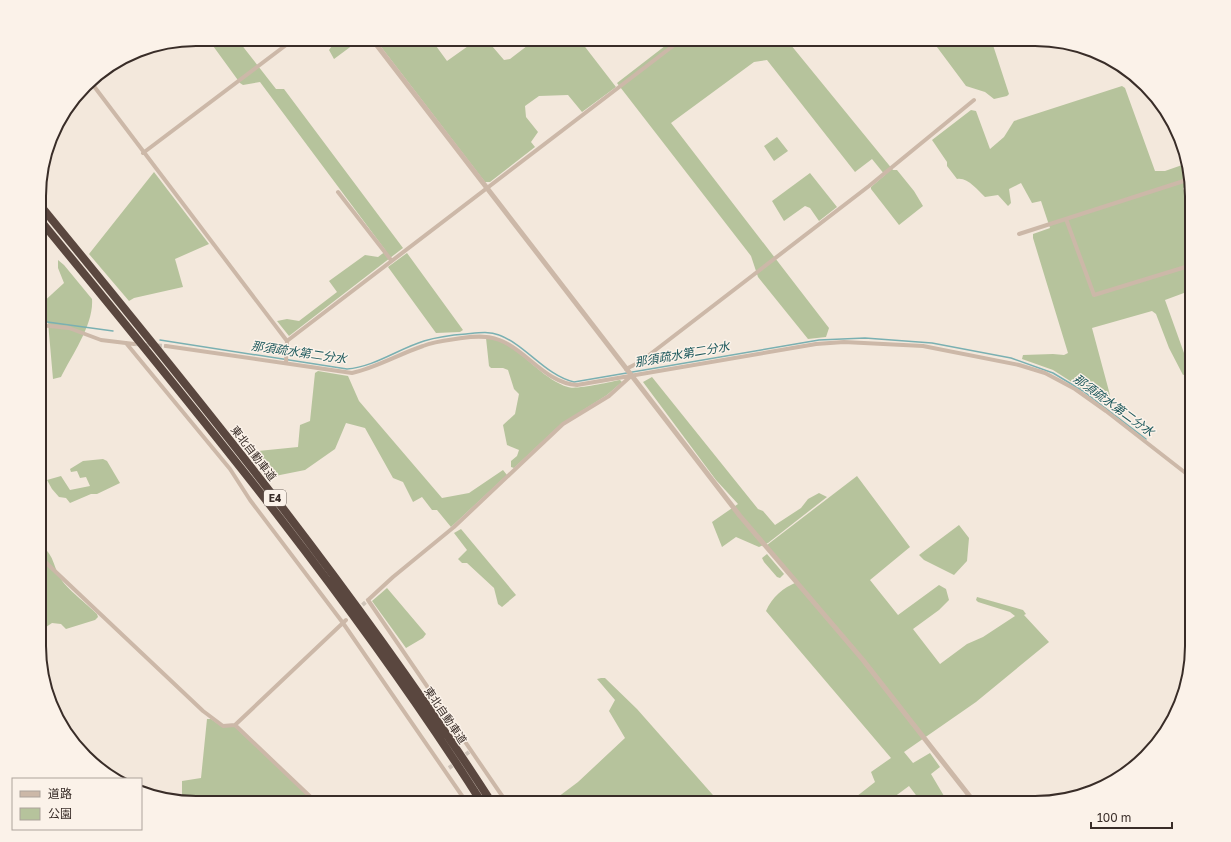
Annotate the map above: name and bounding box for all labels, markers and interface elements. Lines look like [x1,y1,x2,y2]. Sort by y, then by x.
water label: 那須疏水第二分水 [250,338,350,366]
water label: 那須疏水第二分水 [633,338,733,370]
water label: 那須疏水第二分水 [1071,371,1159,440]
street label: 東北自動車道 [229,423,279,483]
road number: E4 [264,490,286,506]
street label: 東北自動車道 [422,684,470,746]
legend [12,778,142,830]
text: 道路 [48,786,72,801]
scale bar [1091,804,1172,830]
text: 公園 [48,806,72,821]
text: 100 m [1097,810,1131,825]

